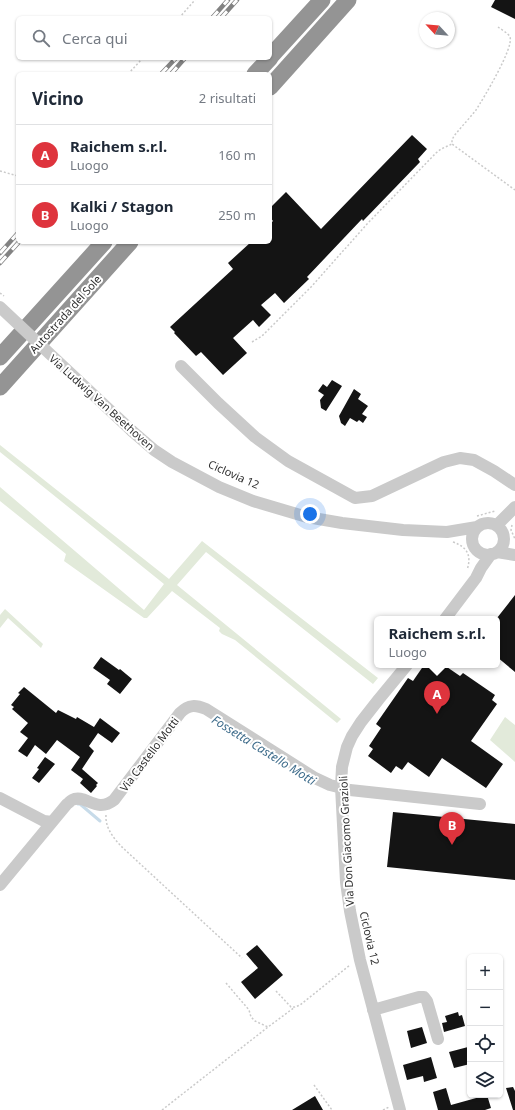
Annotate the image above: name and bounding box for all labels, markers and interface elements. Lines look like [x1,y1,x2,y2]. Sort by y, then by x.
north arrow [419,12,455,48]
search box [16,16,272,60]
icon: search [30,27,52,49]
text: Cerca qui [62,28,128,48]
text: Vicino [32,87,84,110]
text: 2 risultati [199,89,256,107]
text: Raichem s.r.l. [70,136,167,156]
text: A [41,146,50,164]
text: 160 m [218,146,256,164]
text: Luogo [70,156,109,174]
text: Kalki / Stagon [70,196,174,216]
text: B [41,206,49,224]
text: 250 m [218,206,256,224]
text: Luogo [70,216,109,234]
street label: Autostrada del Sole [26,272,104,356]
street label: Via Ludwig Van Beethoven [46,351,158,453]
street label: Ciclovia 12 [206,456,262,492]
your location [300,504,320,524]
popup [374,616,500,668]
text: Raichem s.r.l. [388,623,486,643]
text: Luogo [388,643,427,661]
pin: A [424,681,450,714]
water label: Fossetta Castello Motti [209,711,320,789]
street label: Via Castello Motti [116,714,182,794]
street label: Via Don Giacomo Grazioli [335,775,357,907]
pin: B [439,812,465,845]
street label: Ciclovia 12 [357,910,383,966]
map controls [467,954,503,1098]
button: + [467,954,503,990]
button: − [467,990,503,1026]
button: locate [467,1026,503,1062]
button: layers [467,1062,503,1098]

